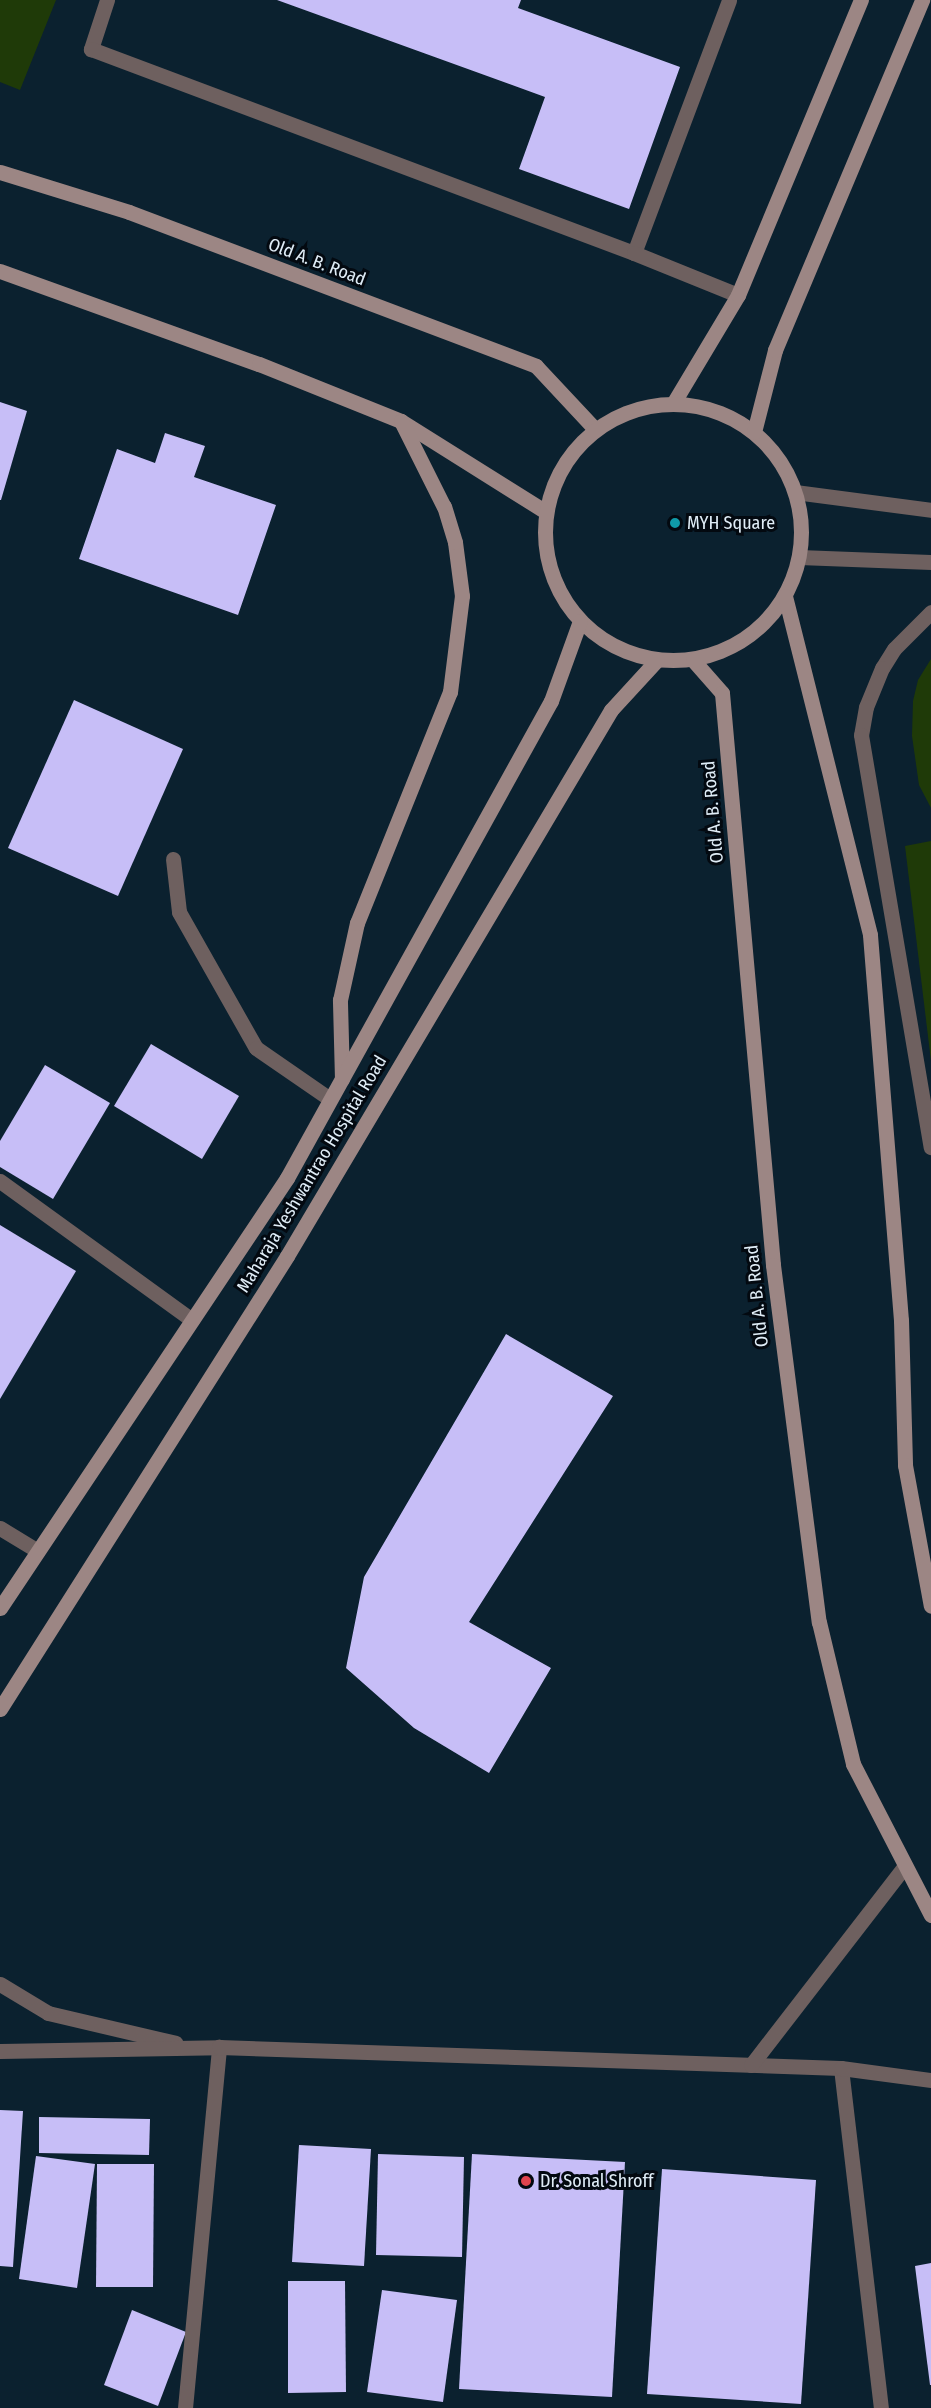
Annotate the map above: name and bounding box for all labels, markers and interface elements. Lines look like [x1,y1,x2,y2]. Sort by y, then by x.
street label: Old A. B. Road [265,234,369,290]
place label: MYH Square [687,512,775,534]
marker: MYH Square [668,516,682,530]
street label: Old A. B. Road [698,760,728,864]
street label: Maharaja Yeshwantrao Hospital Road [233,1052,391,1296]
street label: Old A. B. Road [741,1244,773,1348]
place label: Dr. Sonal Shroff [540,2170,654,2192]
marker: Dr. Sonal Shroff [517,2172,535,2190]

